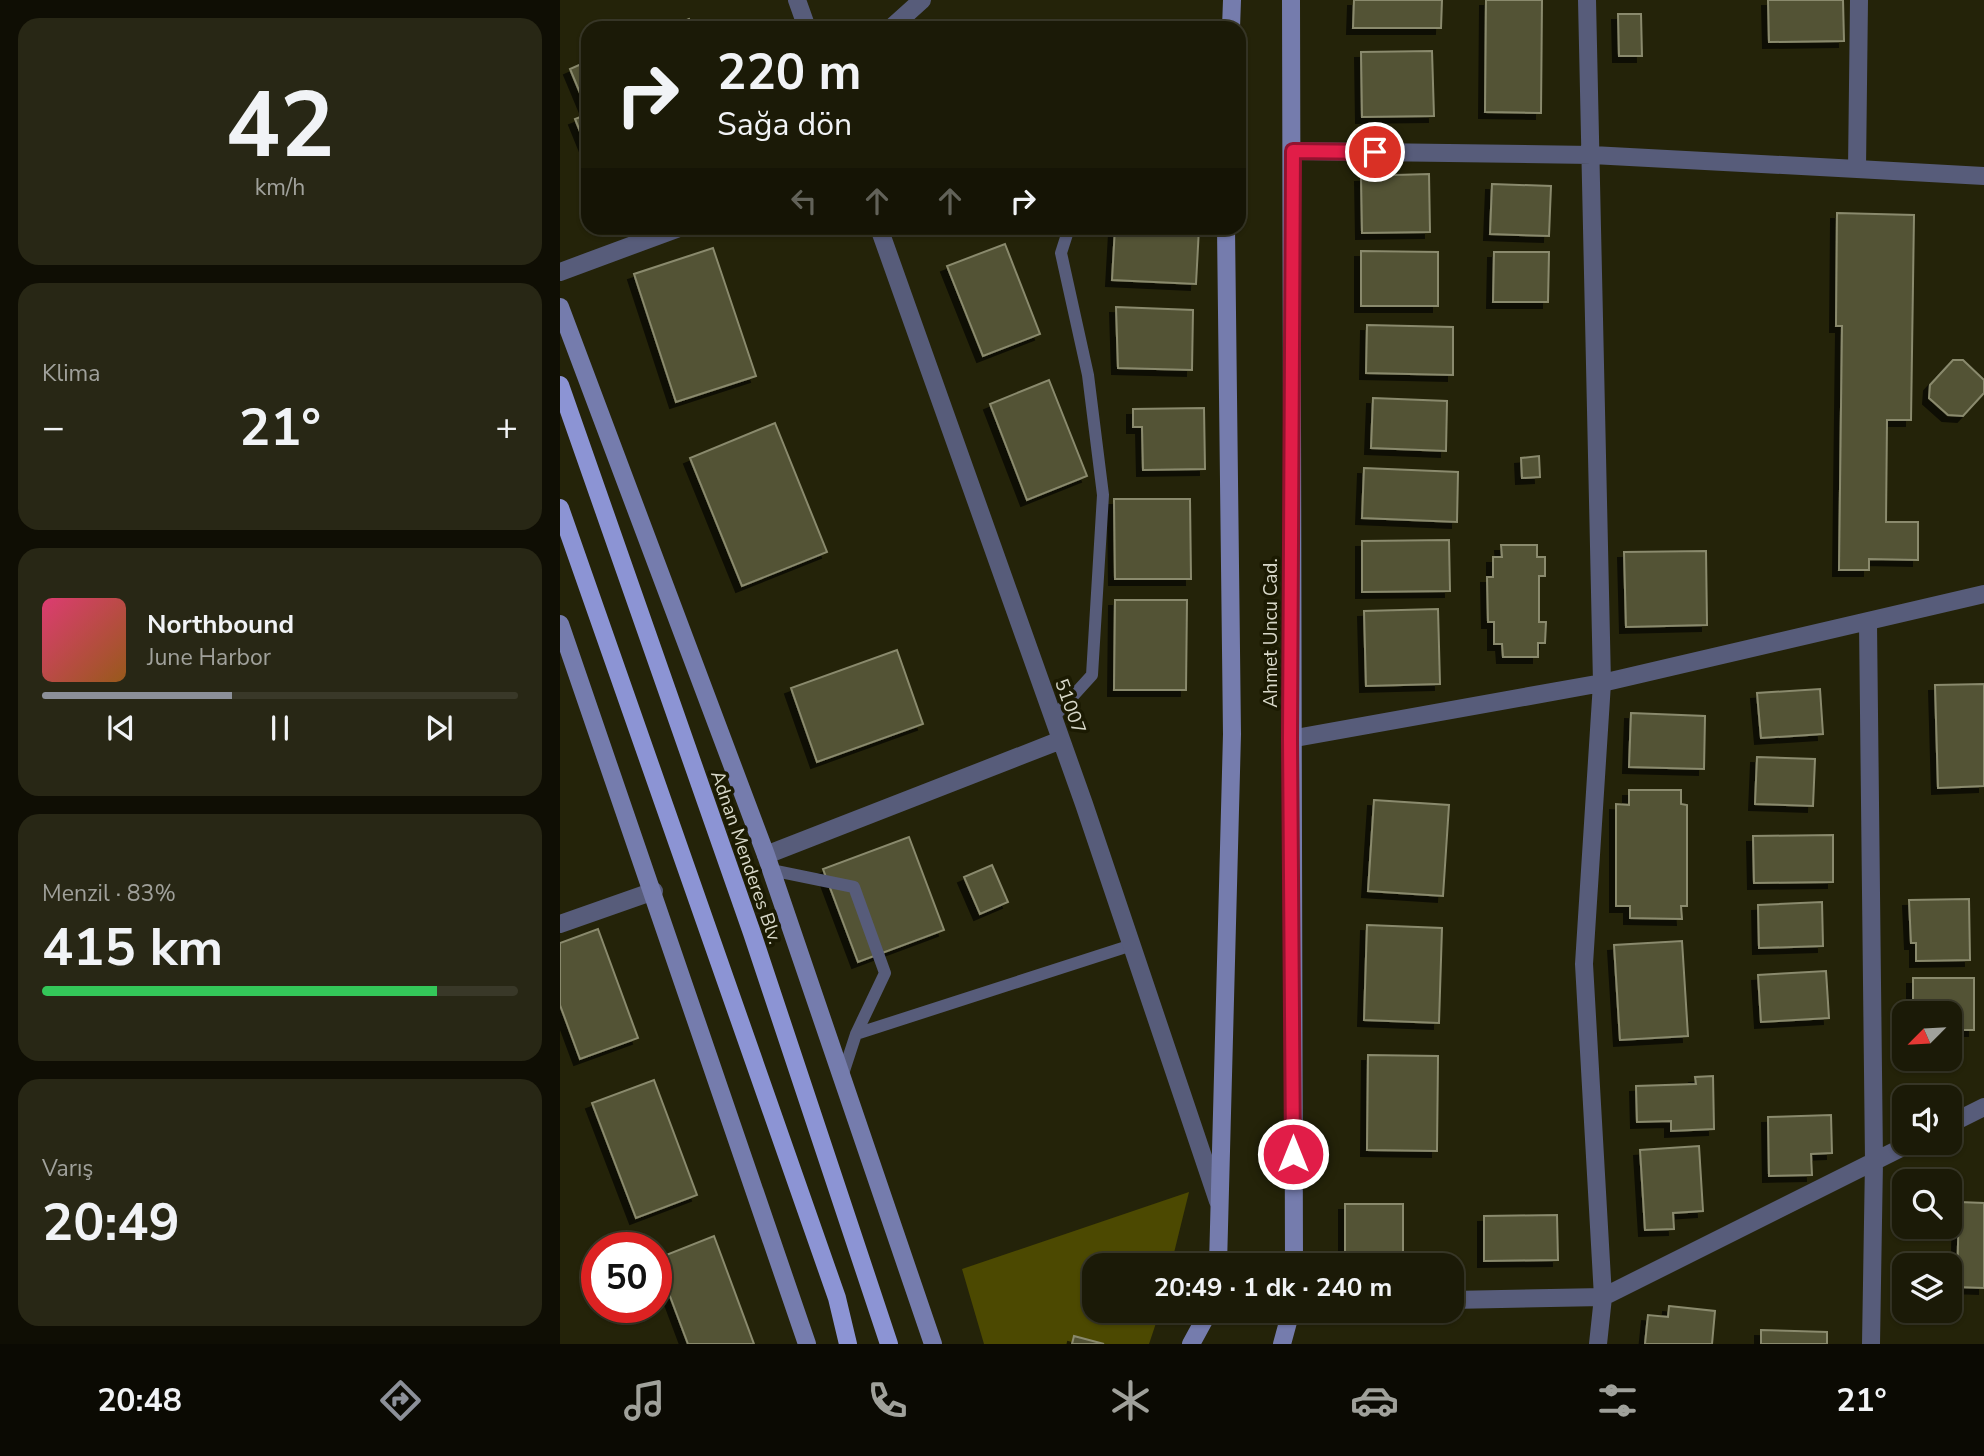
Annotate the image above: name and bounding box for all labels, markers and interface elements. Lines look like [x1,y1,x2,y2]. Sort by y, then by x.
text: 220 m [717,39,861,106]
icon: right [602,49,693,140]
text: 42 [225,64,335,188]
text: Sağa dön [717,103,852,146]
pin [1345,122,1405,182]
icon: arrive [1356,133,1394,171]
text: km/h [255,172,305,203]
icon: left [785,182,823,220]
icon: ahead [858,182,896,220]
icon: ahead [931,182,969,220]
icon: right [1004,182,1042,220]
text: Klima [42,358,100,389]
text: 21° [239,392,321,463]
text: − [42,402,65,453]
text: + [495,402,518,453]
street label: Ahmet Uncu Cad. [1258,558,1284,708]
text: Northbound [147,607,294,642]
text: June Harbor [147,642,271,673]
street label: 51007 [1048,675,1092,738]
icon: previous [102,709,140,747]
icon: pause [261,709,299,747]
icon: next [420,709,458,747]
street label: Adnan Menderes Blv. [704,767,788,948]
text: Menzil · 83% [42,878,176,909]
text: 415 km [42,912,223,983]
north arrow [1892,1001,1962,1071]
map controls [1892,1001,1962,1323]
button: sound [1892,1085,1962,1155]
position arrow [1256,1117,1330,1191]
text: Varış [42,1153,93,1184]
button: search [1892,1169,1962,1239]
text: 20:49 [42,1187,180,1258]
speed limit sign: 50 [581,1232,672,1323]
button: layers [1892,1253,1962,1323]
text: 20:49 · 1 dk · 240 m [1154,1270,1392,1305]
icon: directions [376,1376,425,1425]
icon: music [620,1376,669,1425]
icon: phone [863,1376,912,1425]
icon: climate [1106,1376,1155,1425]
icon: car [1350,1376,1399,1425]
icon: filters [1593,1376,1642,1425]
text: 20:48 [97,1379,182,1422]
text: 21° [1836,1379,1887,1422]

